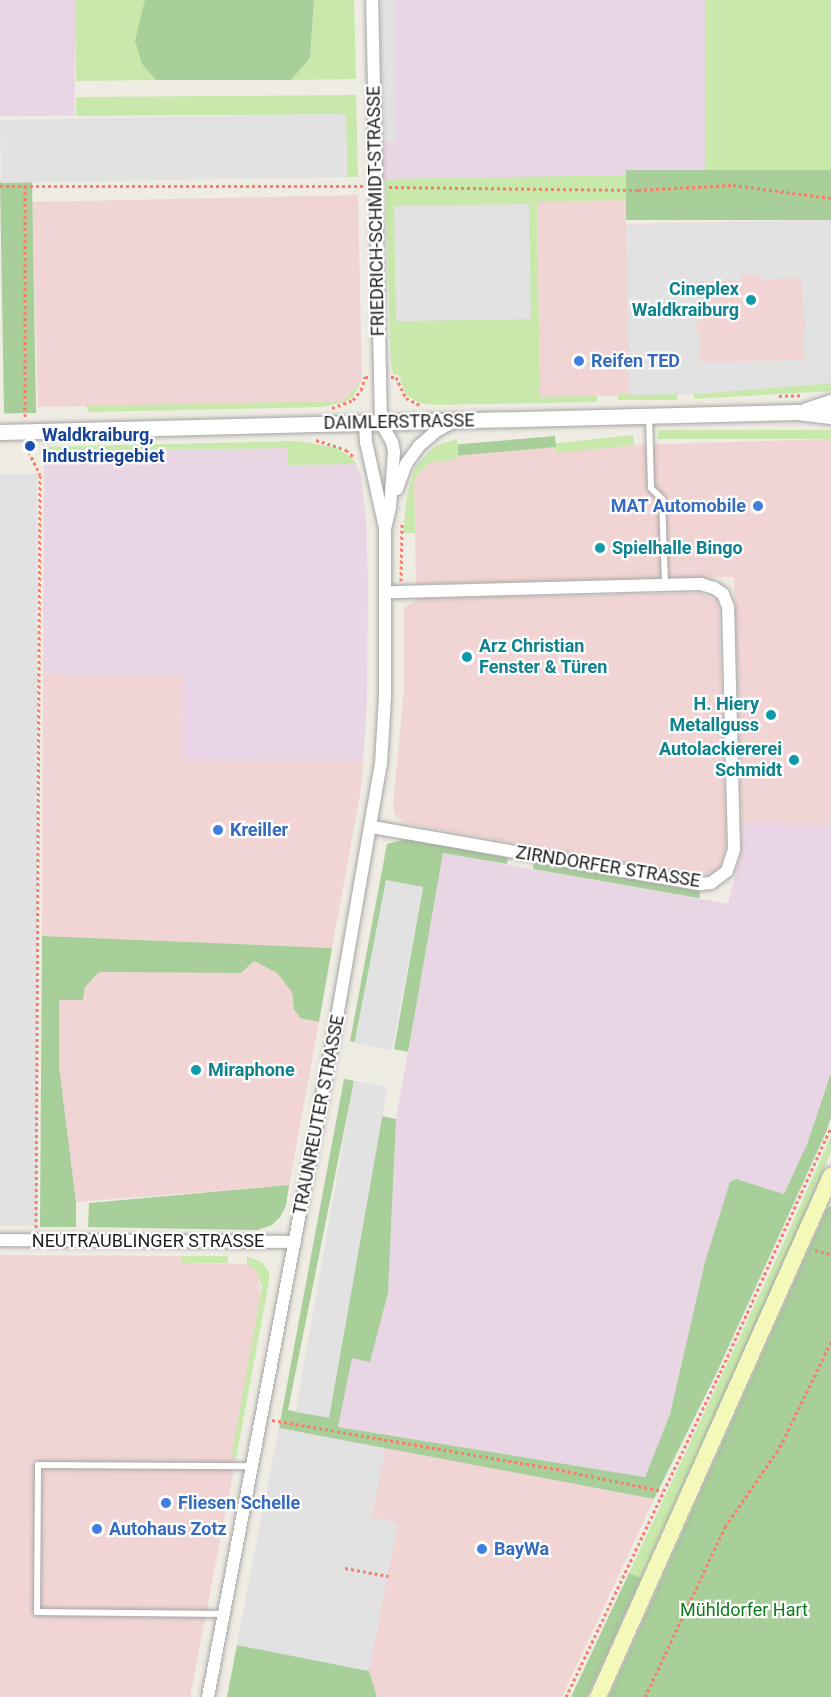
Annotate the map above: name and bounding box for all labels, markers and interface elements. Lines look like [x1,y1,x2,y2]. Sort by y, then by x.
street label: FRIEDRICH-SCHMIDT-STRASSE [363,86,389,336]
place label: Cineplex Waldkraiburg [632,279,739,322]
marker: Cineplex Waldkraiburg [744,293,758,307]
place label: Reifen TED [591,350,681,372]
marker: Reifen TED [572,354,586,368]
street label: DAIMLERSTRASSE [323,410,475,434]
place label: Waldkraiburg, Industriegebiet [42,425,165,468]
marker: Waldkraiburg, Industriegebiet [23,439,37,453]
place label: MAT Automobile [610,495,746,517]
marker: MAT Automobile [751,499,765,513]
place label: Spielhalle Bingo [612,537,743,559]
marker: Spielhalle Bingo [593,541,607,555]
place label: Arz Christian Fenster & Türen [479,636,608,678]
marker: Arz Christian Fenster & Türen [460,650,474,664]
place label: H. Hiery Metallguss [669,694,759,736]
marker: H. Hiery Metallguss [764,708,778,722]
place label: Autolackiererei Schmidt [659,739,782,782]
marker: Autolackiererei Schmidt [787,753,801,767]
place label: Kreiller [230,819,288,841]
marker: Kreiller [211,823,225,837]
street label: ZIRNDORFER STRASSE [514,842,702,892]
street label: TRAUNREUTER STRASSE [289,1013,349,1217]
place label: Miraphone [208,1059,295,1081]
marker: Miraphone [189,1063,203,1077]
street label: NEUTRAUBLINGER STRASSE [32,1230,264,1252]
place label: Fliesen Schelle [178,1492,300,1514]
marker: Fliesen Schelle [159,1496,173,1510]
place label: Autohaus Zotz [109,1518,227,1540]
marker: Autohaus Zotz [90,1522,104,1536]
place label: BayWa [494,1538,549,1560]
marker: BayWa [475,1542,489,1556]
park label: Mühldorfer Hart [680,1599,808,1621]

